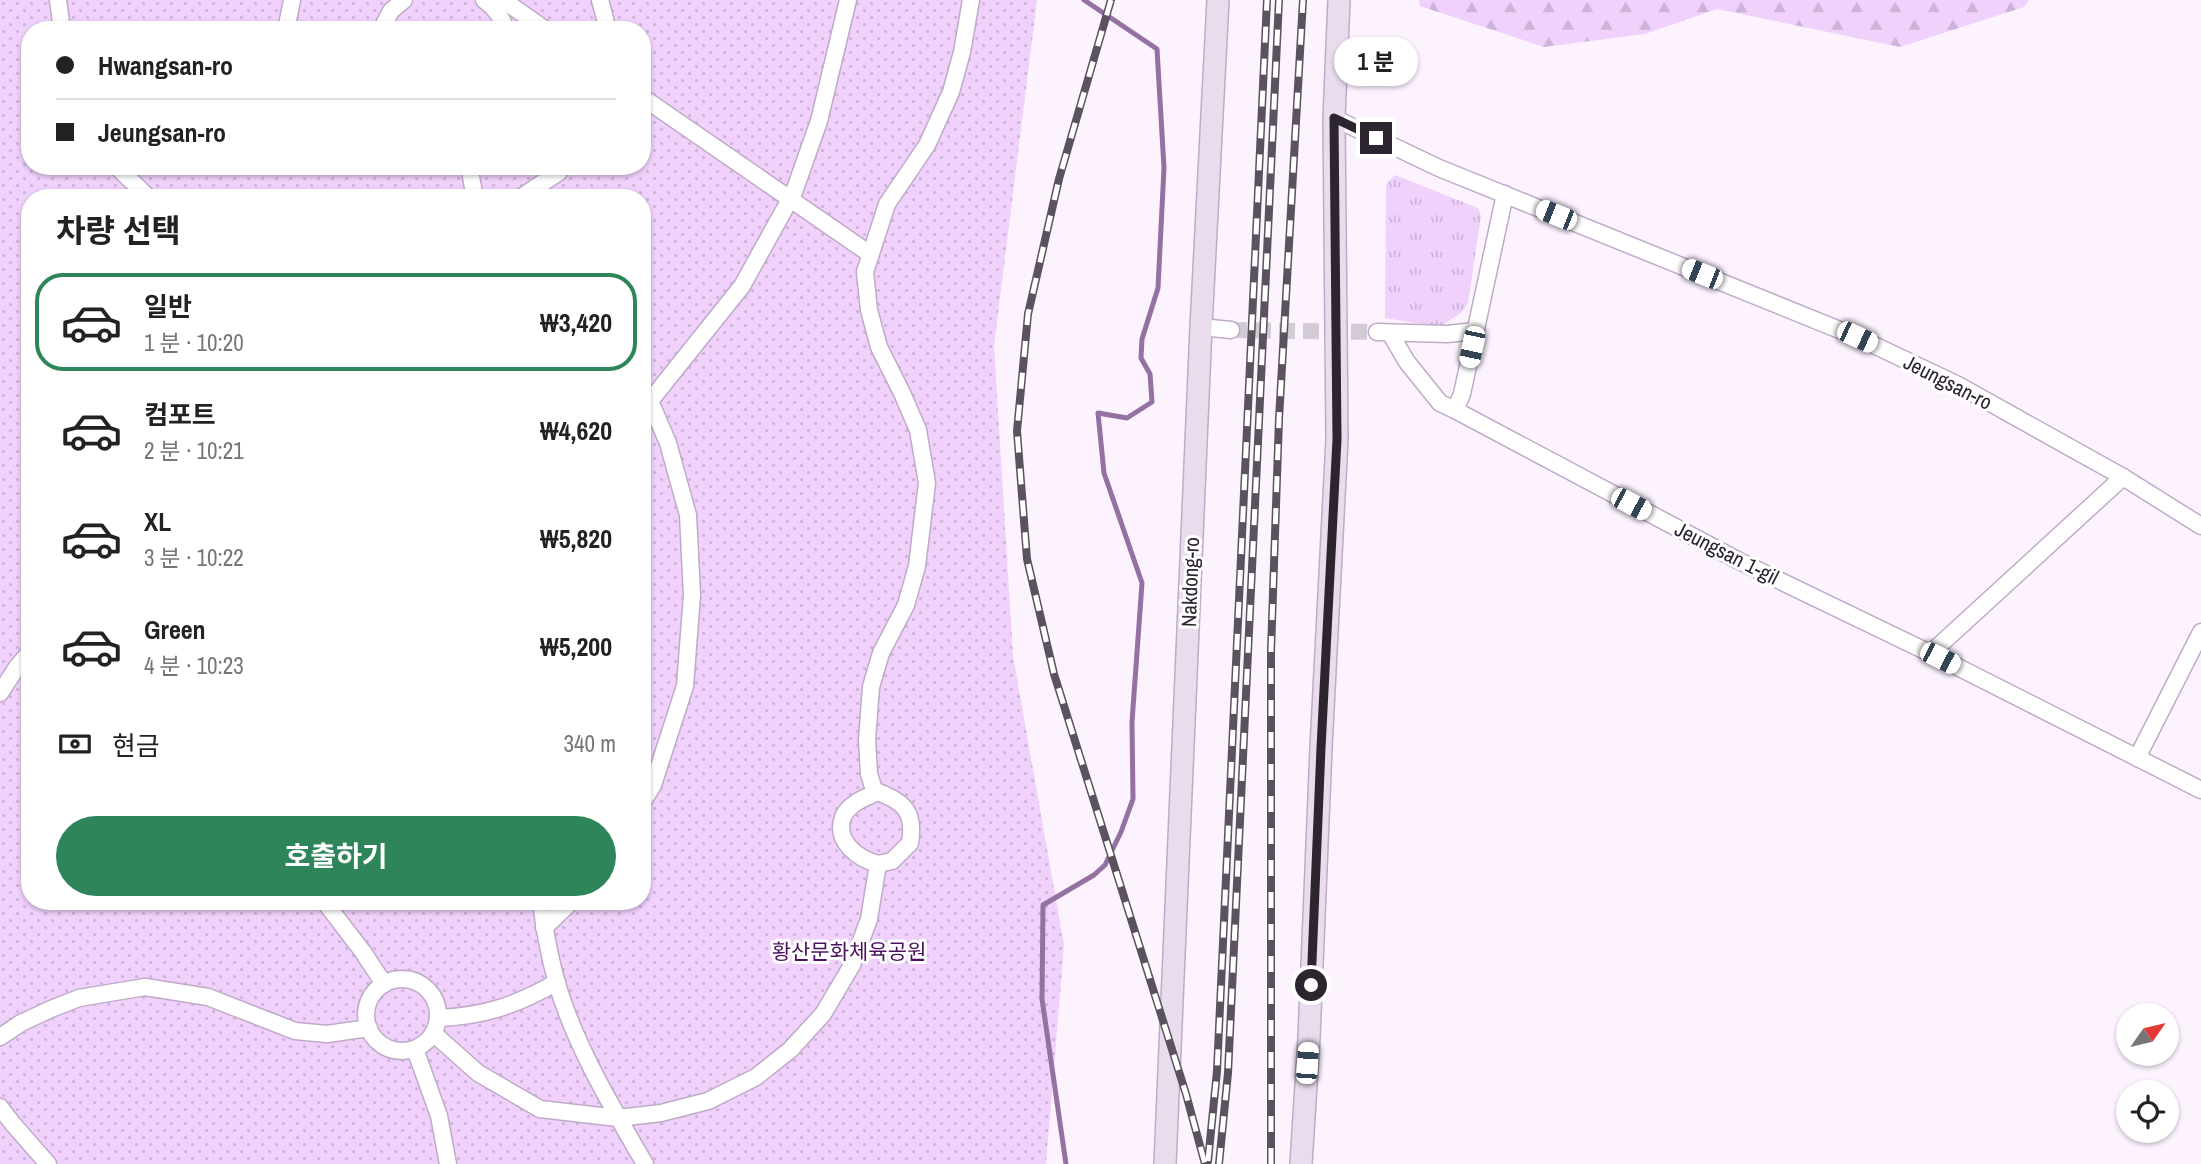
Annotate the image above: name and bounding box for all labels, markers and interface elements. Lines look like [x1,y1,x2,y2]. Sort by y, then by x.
callout: 1 분 [1334,37,1418,86]
text: 1 분 [1358,46,1394,77]
text: Hwangsan-ro [98,48,233,83]
text: Jeungsan-ro [98,115,226,150]
route end [1360,122,1392,154]
car [1533,197,1580,233]
text: 차량 선택 [56,209,181,252]
car [1679,256,1726,292]
text: 일반 [144,289,192,324]
icon: car [60,291,123,354]
text: ₩3,420 [540,305,612,340]
car [1834,319,1881,355]
car [1458,324,1487,370]
text: 1 분 · 10:20 [144,327,244,358]
street label: Jeungsan-ro [1899,347,1997,417]
text: 컴포트 [144,397,216,432]
icon: car [60,399,123,462]
text: ₩4,620 [540,413,612,448]
text: 2 분 · 10:21 [144,435,244,466]
car [1608,485,1655,523]
text: XL [144,504,171,539]
icon: car [60,507,123,570]
street label: Jeungsan 1-gil [1670,514,1784,592]
text: ₩5,820 [540,521,612,556]
street label: Nakdong-ro [1174,537,1206,627]
text: 3 분 · 10:22 [144,542,244,573]
text: Green [144,612,206,647]
icon: car [60,615,123,678]
text: ₩5,200 [540,629,612,664]
car [1917,639,1964,677]
text: 4 분 · 10:23 [144,650,244,681]
icon: cash [56,725,94,763]
text: 현금 [112,728,160,763]
text: 340 m [564,728,616,759]
button: 호출하기 [56,816,616,896]
park label: 황산문화체육공원 [772,937,926,966]
route start [1295,969,1327,1001]
north arrow [2116,1003,2179,1066]
map controls [2116,1003,2179,1143]
car [1296,1041,1319,1085]
button: locate [2116,1080,2179,1143]

